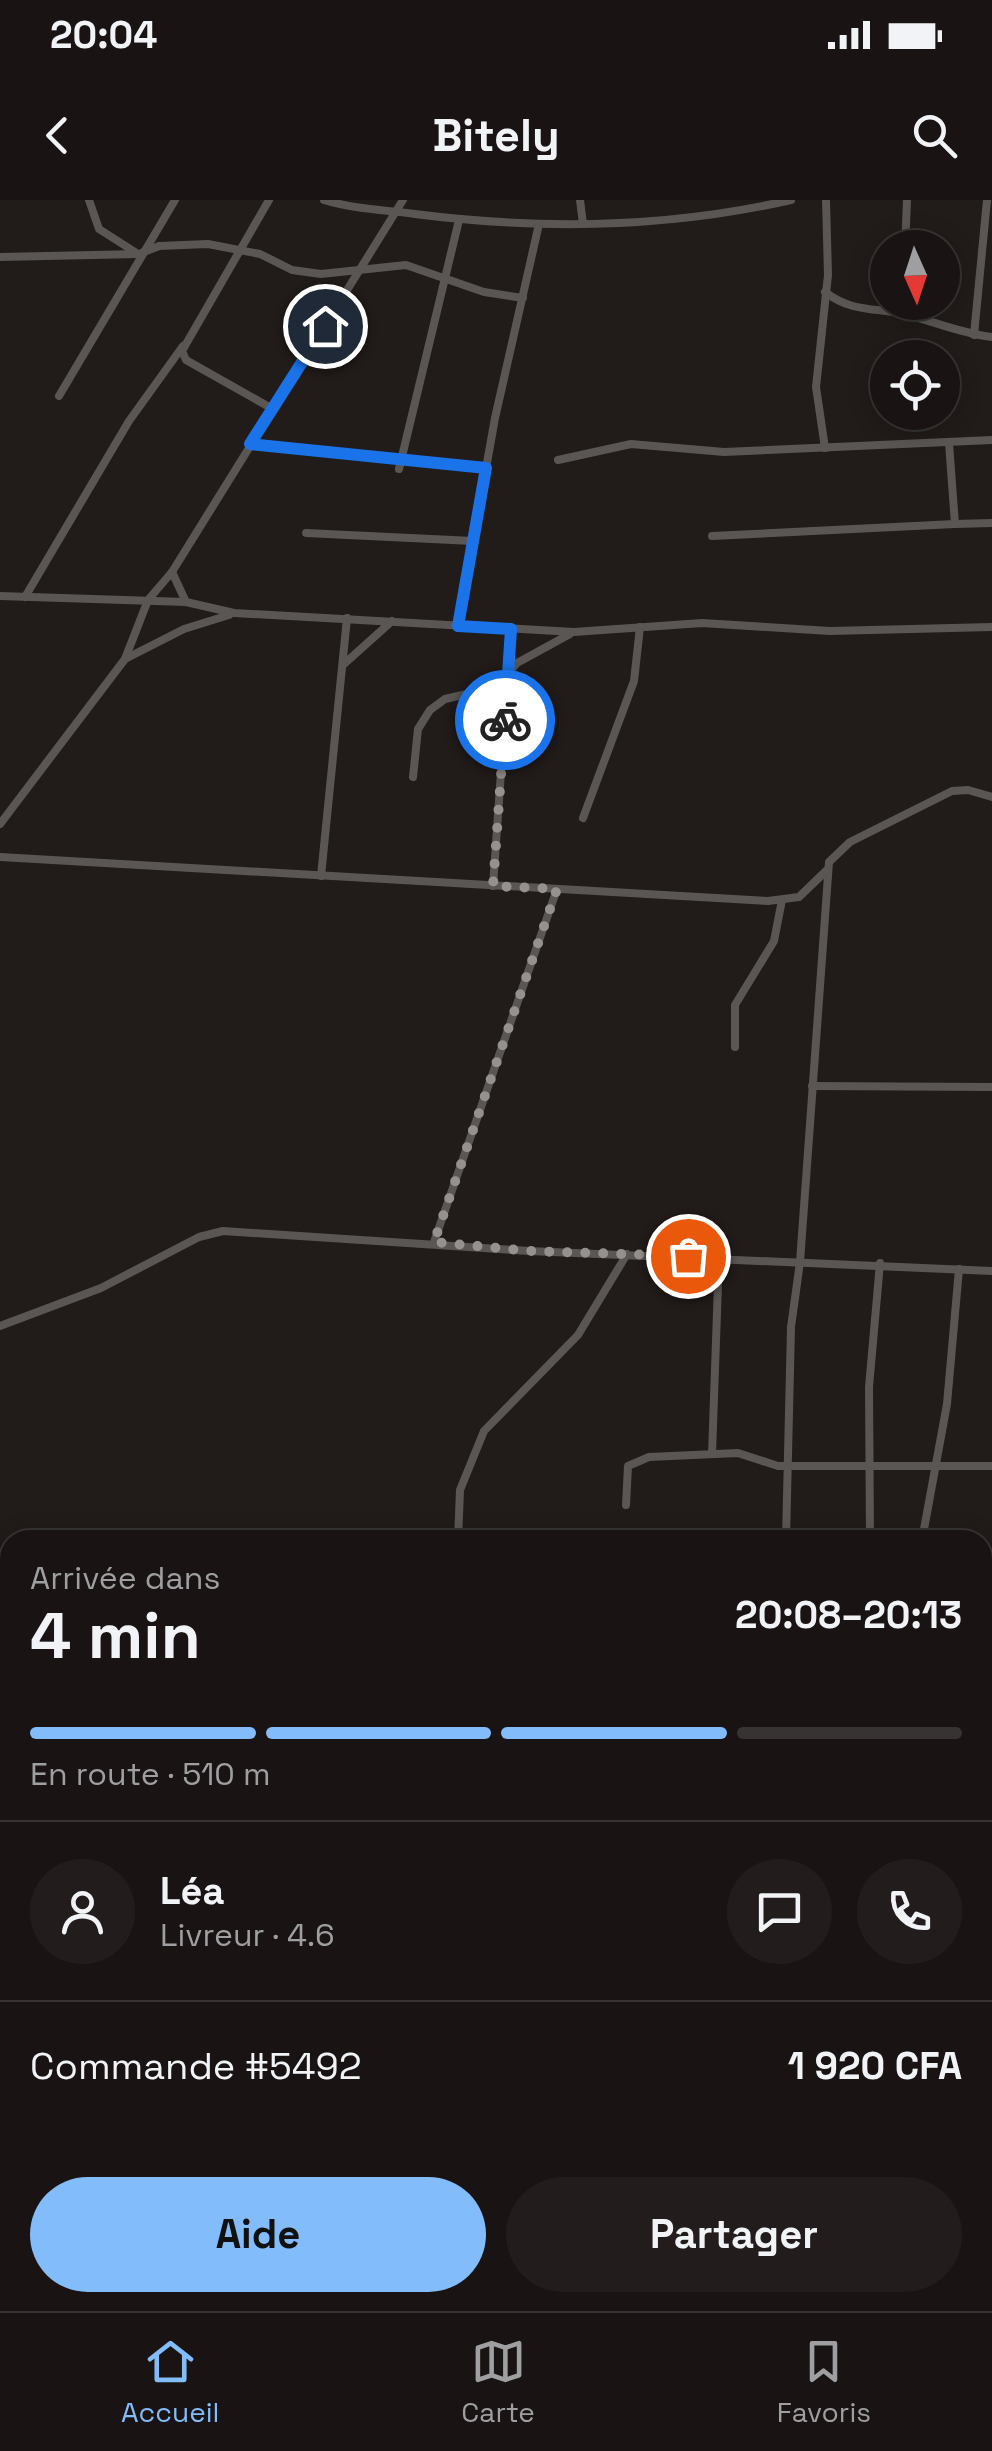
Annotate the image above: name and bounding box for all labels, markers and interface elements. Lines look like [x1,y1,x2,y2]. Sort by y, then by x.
text: 20:04 [50,11,157,59]
text: Bitely [432,107,560,164]
icon: back [30,108,85,163]
icon: search [907,108,962,163]
north arrow [870,230,960,320]
map controls [870,230,960,430]
pin [283,284,368,369]
icon: home [298,299,353,354]
button: locate [870,340,960,430]
courier [455,670,555,770]
icon: bike [478,693,533,748]
pin [646,1214,731,1299]
icon: bag [661,1229,716,1284]
text: Arrivée dans [30,1558,220,1598]
text: 20:08–20:13 [735,1591,962,1639]
text: 4 min [30,1594,201,1677]
text: En route · 510 m [30,1754,271,1794]
button: person [30,1859,135,1964]
button: chat [727,1859,832,1964]
button: phone [857,1859,962,1964]
text: Léa [160,1867,225,1915]
text: Livreur · 4.6 [160,1915,334,1955]
text: Commande #5492 [30,2042,362,2090]
text: 1 920 CFA [788,2042,962,2090]
button: Aide [30,2177,486,2292]
button: Partager [506,2177,962,2292]
tab: Accueil [121,2334,219,2430]
tab: Carte [461,2334,535,2430]
tab: Favoris [777,2334,871,2430]

